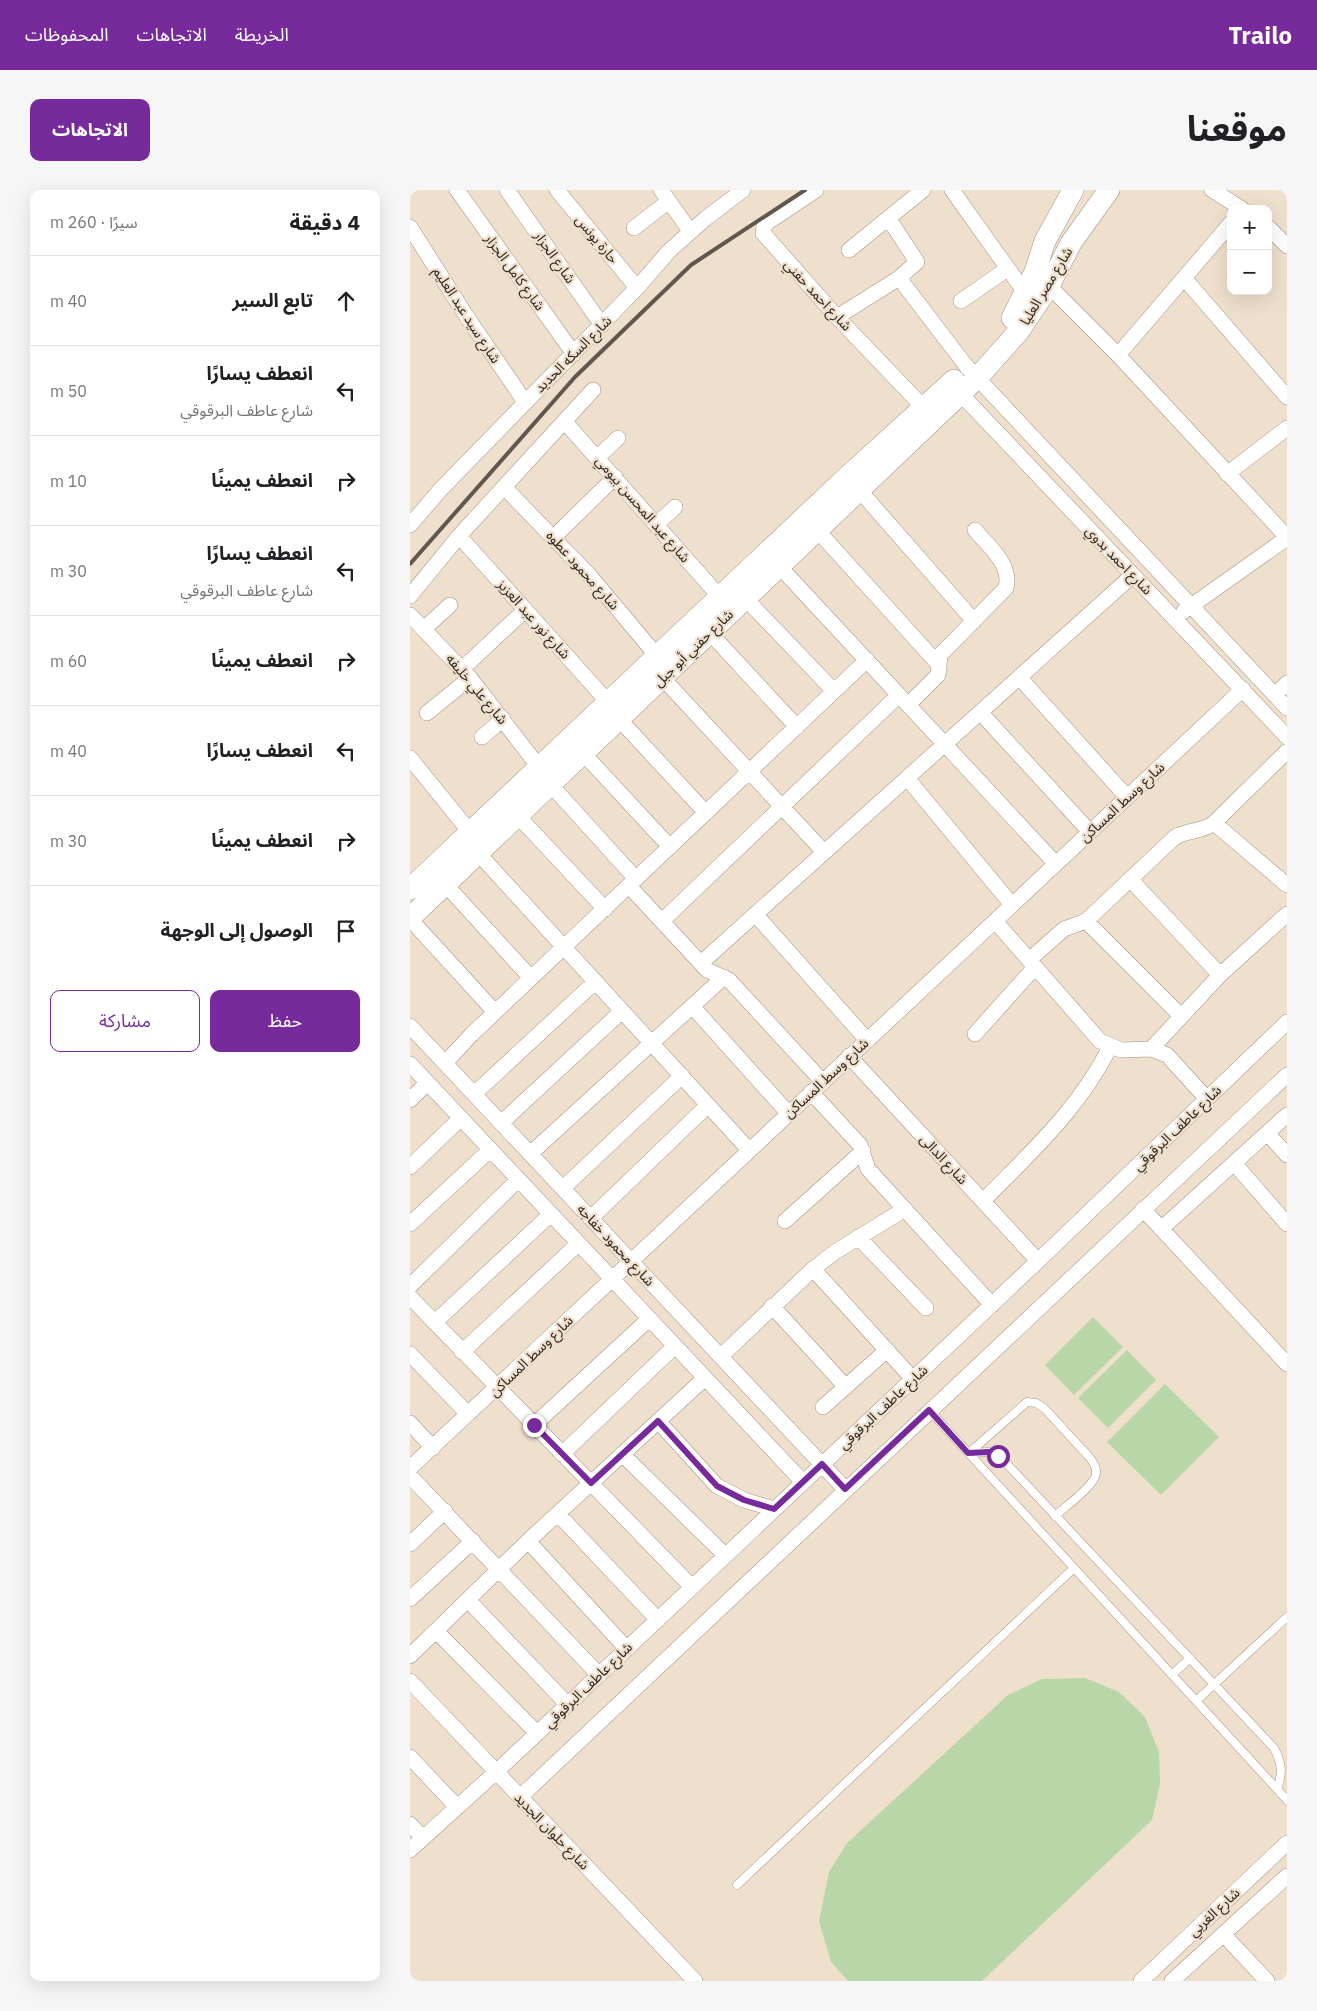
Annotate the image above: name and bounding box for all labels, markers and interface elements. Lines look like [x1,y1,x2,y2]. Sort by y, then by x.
text: Trailo [1228,19,1292,51]
text: المحفوظات [25,23,109,46]
text: الاتجاهات [137,23,207,46]
text: الخريطة [235,23,289,46]
button: الاتجاهات [30,99,150,161]
text: موقعنا [1187,105,1287,151]
map controls [1227,205,1272,295]
button: + [1227,205,1272,250]
text: 4 دقيقة [290,208,360,236]
street label: حارة يونس [571,211,623,267]
text: سيرًا · 260 m [50,212,138,232]
street label: شارع الجزار [528,226,580,288]
street label: شارع كامل الجزار [479,229,549,315]
street label: شارع مصر العليا [1016,244,1078,329]
button: − [1227,250,1272,295]
street label: شارع احمد حفني [779,255,856,336]
street label: شارع سيد عبد العليم [427,263,505,368]
icon: ahead [332,287,360,315]
text: تابع السير [232,288,313,312]
text: 40 m [50,291,87,311]
street label: شارع السكه الحديد [531,312,617,398]
text: انعطف يسارًا [206,361,313,385]
icon: left [332,377,360,405]
text: 50 m [50,381,87,401]
text: شارع عاطف البرقوقي [180,400,313,420]
street label: شارع عبد المحسن بيومي [590,452,694,568]
icon: right [332,467,360,495]
text: انعطف يمينًا [211,468,313,492]
text: 10 m [50,471,87,491]
street label: شارع احمد بدوي [1080,522,1156,600]
street label: شارع محمود عطوه [541,527,623,615]
text: انعطف يسارًا [206,541,313,565]
icon: left [332,557,360,585]
text: 30 m [50,561,87,581]
street label: شارع نور عبد العزيز [491,575,575,664]
text: شارع عاطف البرقوقي [180,580,313,600]
street label: شارع حفني أبو جبل [649,605,738,692]
icon: right [332,647,360,675]
text: انعطف يمينًا [211,648,313,672]
street label: شارع علي خليفه [440,650,512,730]
text: 60 m [50,651,87,671]
icon: left [332,737,360,765]
text: انعطف يسارًا [206,738,313,762]
text: 40 m [50,741,87,761]
street label: شارع وسط المساكن [1076,758,1170,847]
icon: right [332,827,360,855]
text: انعطف يمينًا [211,828,313,852]
text: 30 m [50,831,87,851]
icon: arrive [332,917,360,945]
text: الوصول إلى الوجهة [161,918,313,942]
button: مشاركة [50,990,200,1052]
button: حفظ [210,990,360,1052]
street label: شارع وسط المساكن [780,1034,874,1123]
street label: شارع عاطف البرقوقي [1129,1081,1227,1176]
street label: شارع الدالى [915,1130,972,1189]
street label: شارع محمود خفاجه [572,1200,659,1291]
street label: شارع وسط المساكن [485,1311,578,1402]
street label: شارع عاطف البرقوقي [834,1361,933,1455]
route end [523,1414,546,1437]
route start [987,1445,1010,1468]
street label: شارع عاطف البرقوقي [540,1638,638,1733]
street label: شارع حلوان الجديد [509,1788,594,1875]
street label: شارع الغربي [1184,1884,1245,1942]

